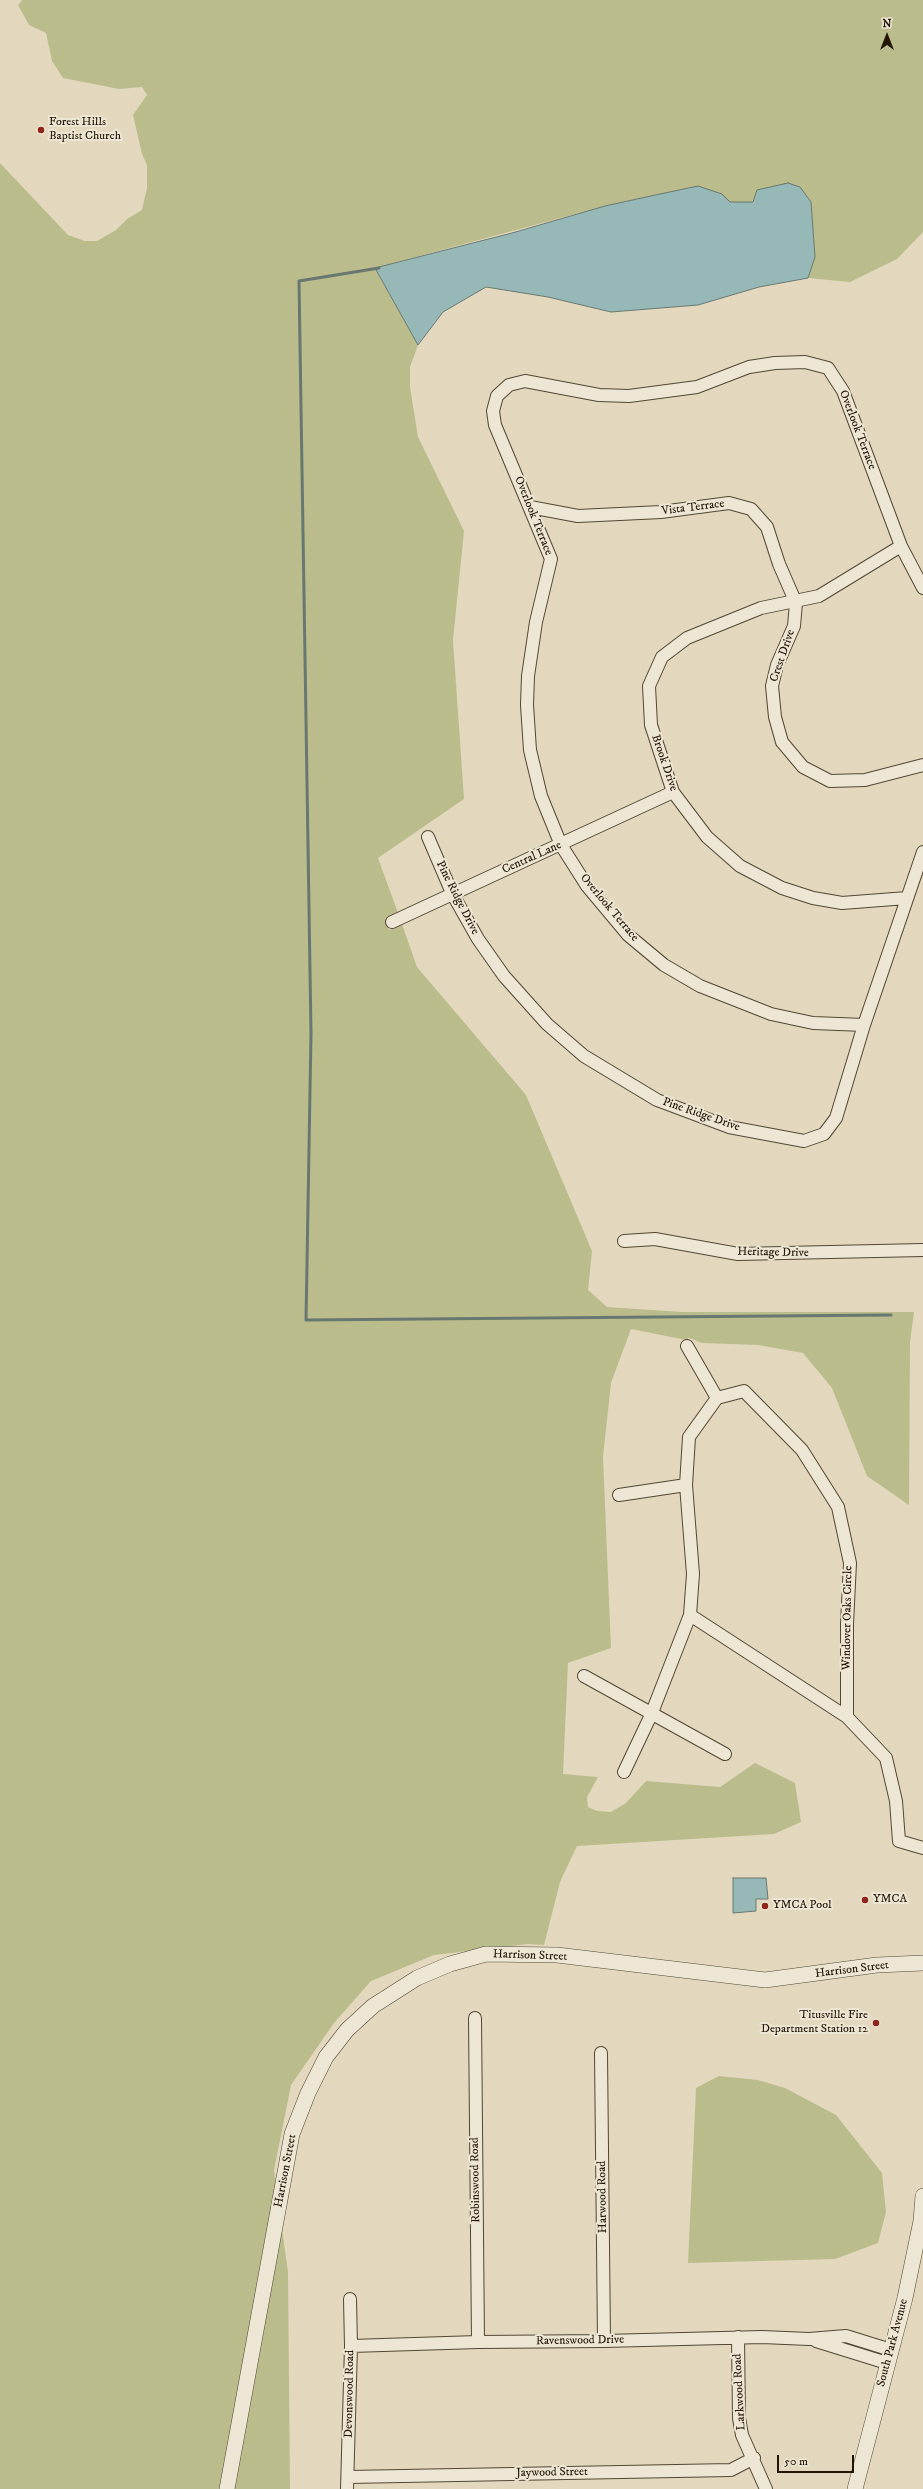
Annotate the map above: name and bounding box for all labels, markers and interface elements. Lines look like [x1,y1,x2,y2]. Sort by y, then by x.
north arrow [867,16,907,56]
text: N [882,17,892,31]
place label: Forest Hills Baptist Church [49,116,121,144]
marker: Forest Hills Baptist Church [36,125,46,135]
street label: Overlook Terrace [835,388,879,472]
street label: Overlook Terrace [511,474,555,558]
street label: Vista Terrace [661,497,725,519]
street label: Crest Drive [767,628,799,684]
street label: Brook Drive [648,733,680,793]
street label: Central Lane [500,838,564,878]
street label: Pine Ridge Drive [432,859,482,937]
street label: Overlook Terrace [577,871,641,945]
street label: Pine Ridge Drive [660,1095,742,1135]
street label: Heritage Drive [737,1245,809,1261]
street label: Windover Oaks Circle [840,1566,856,1670]
place label: YMCA [873,1893,907,1907]
marker: YMCA [860,1895,870,1905]
place label: YMCA Pool [773,1899,832,1913]
marker: YMCA Pool [760,1901,770,1911]
street label: Harrison Street [493,1948,567,1964]
street label: Harrison Street [814,1958,890,1982]
place label: Titusville Fire Department Station 12 [761,2009,868,2037]
marker: Titusville Fire Department Station 12 [871,2018,881,2028]
street label: Harrison Street [272,2133,300,2209]
street label: Robinswood Road [468,2137,484,2223]
street label: Harwood Road [595,2161,611,2233]
street label: South Park Avenue [874,2298,912,2388]
street label: Ravenswood Drive [536,2333,624,2349]
street label: Devonswood Road [342,2350,358,2438]
street label: Larkwood Road [731,2353,749,2431]
scale bar [779,2447,856,2473]
text: 50 m [784,2454,808,2469]
street label: Jaywood Street [516,2465,588,2481]

